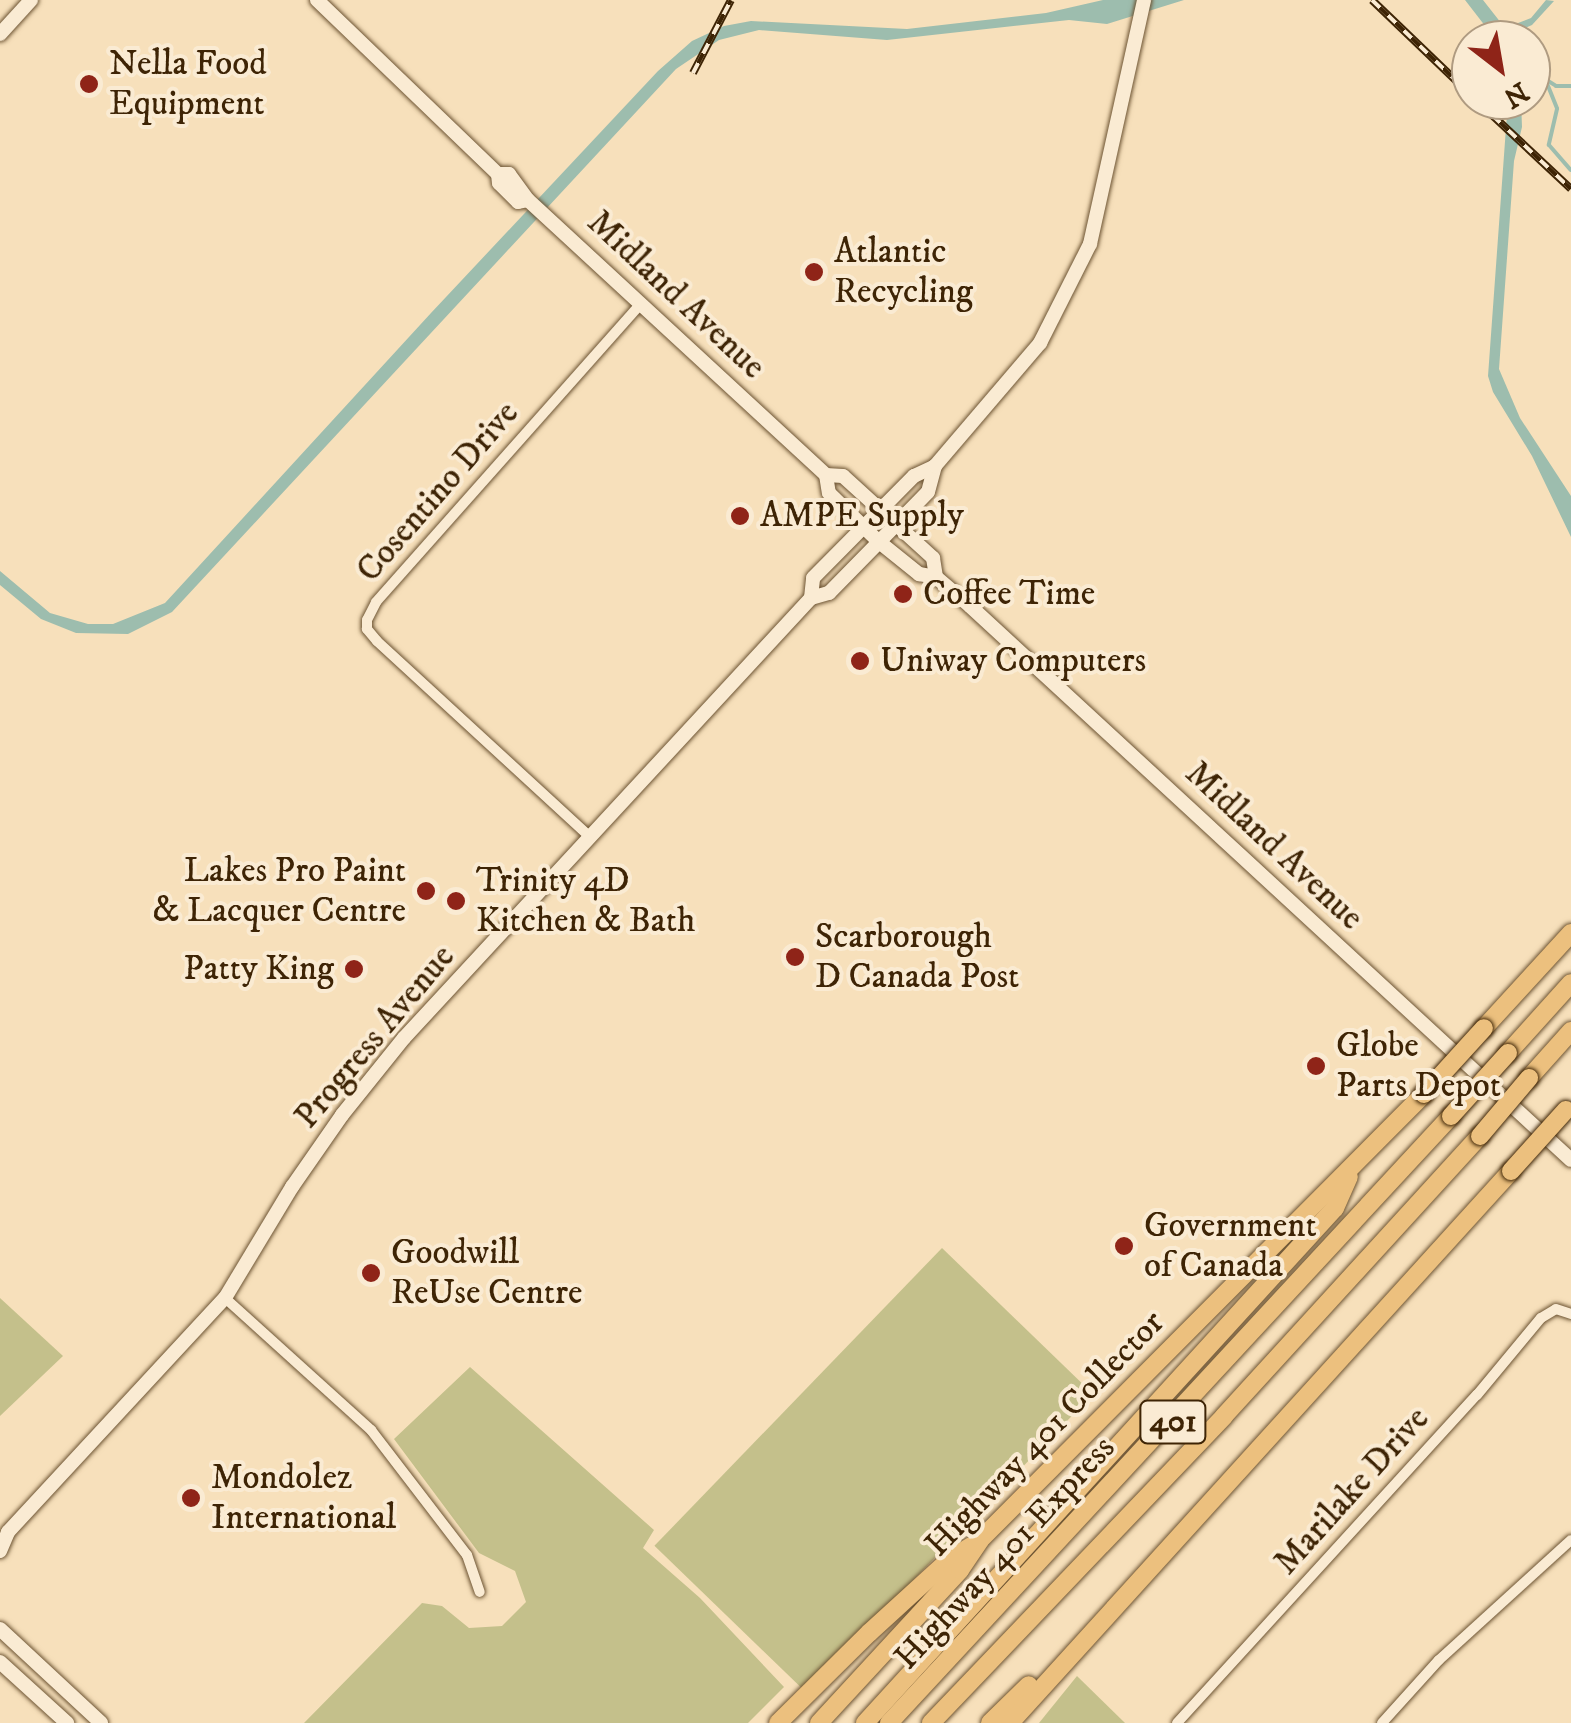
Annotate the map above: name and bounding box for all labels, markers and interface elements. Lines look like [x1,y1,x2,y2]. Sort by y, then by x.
north arrow [1451,20,1551,120]
place label: Nella Food Equipment [109,43,267,125]
marker: Nella Food Equipment [78,73,100,95]
text: N [1497,74,1535,115]
street label: Midland Avenue [578,202,774,388]
place label: Atlantic Recycling [834,231,973,313]
marker: Atlantic Recycling [803,261,825,283]
street label: Cosentino Drive [348,393,528,591]
place label: AMPE Supply [760,495,964,537]
marker: AMPE Supply [729,505,751,527]
place label: Coffee Time [923,573,1095,615]
marker: Coffee Time [892,583,914,605]
place label: Uniway Computers [880,640,1146,682]
marker: Uniway Computers [849,650,871,672]
street label: Midland Avenue [1176,753,1372,939]
place label: Lakes Pro Paint & Lacquer Centre [153,850,406,932]
place label: Trinity 4D Kitchen & Bath [476,860,695,942]
marker: Lakes Pro Paint & Lacquer Centre [415,880,437,902]
marker: Trinity 4D Kitchen & Bath [445,890,467,912]
place label: Scarborough D Canada Post [815,916,1019,998]
street label: Progress Avenue [286,937,464,1137]
marker: Scarborough D Canada Post [784,946,806,968]
place label: Patty King [183,948,334,990]
marker: Patty King [343,958,365,980]
place label: Globe Parts Depot [1336,1025,1501,1107]
marker: Globe Parts Depot [1305,1055,1327,1077]
place label: Government of Canada [1144,1205,1317,1287]
place label: Goodwill ReUse Centre [391,1232,583,1314]
marker: Government of Canada [1113,1235,1135,1257]
marker: Goodwill ReUse Centre [360,1262,382,1284]
street label: Highway 401 Collector [917,1302,1173,1566]
road number: 401 [1138,1395,1208,1449]
street label: Marilake Drive [1266,1398,1438,1584]
street label: Highway 401 Express [886,1427,1124,1679]
place label: Mondolez International [211,1457,396,1539]
marker: Mondolez International [180,1487,202,1509]

